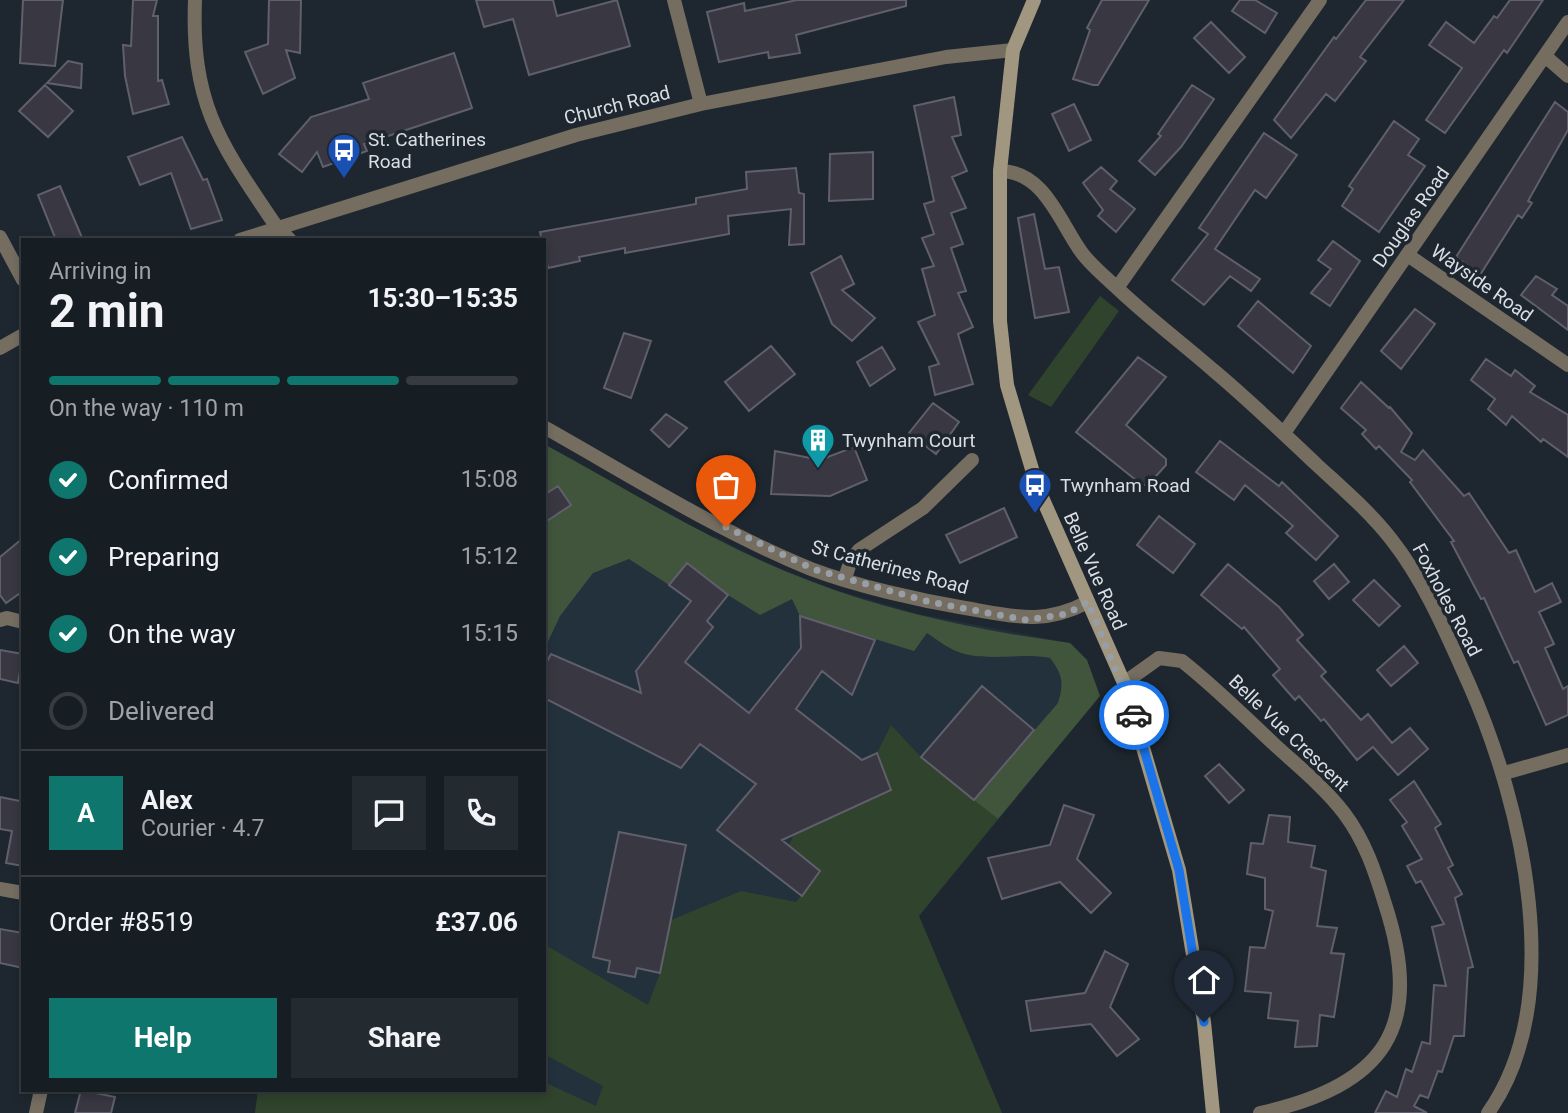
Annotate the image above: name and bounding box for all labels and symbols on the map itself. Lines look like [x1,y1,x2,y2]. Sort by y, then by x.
street label: Church Road [562,81,672,129]
place label: St. Catherines Road [368,128,486,173]
bus stop icon: St. Catherines Road [325,131,363,180]
street label: Douglas Road [1368,162,1454,272]
street label: Wayside Road [1427,239,1537,327]
building icon: Twynham Court [799,421,837,470]
place label: Twynham Court [842,429,976,452]
pin [696,455,756,527]
bus stop icon: Twynham Road [1016,466,1054,515]
place label: Twynham Road [1060,474,1190,497]
street label: Belle Vue Road [1059,508,1131,634]
street label: St Catherines Road [809,535,971,599]
street label: Foxholes Road [1408,540,1486,660]
street label: Belle Vue Crescent [1224,670,1354,796]
courier [1099,680,1169,750]
pin [1174,950,1234,1022]

